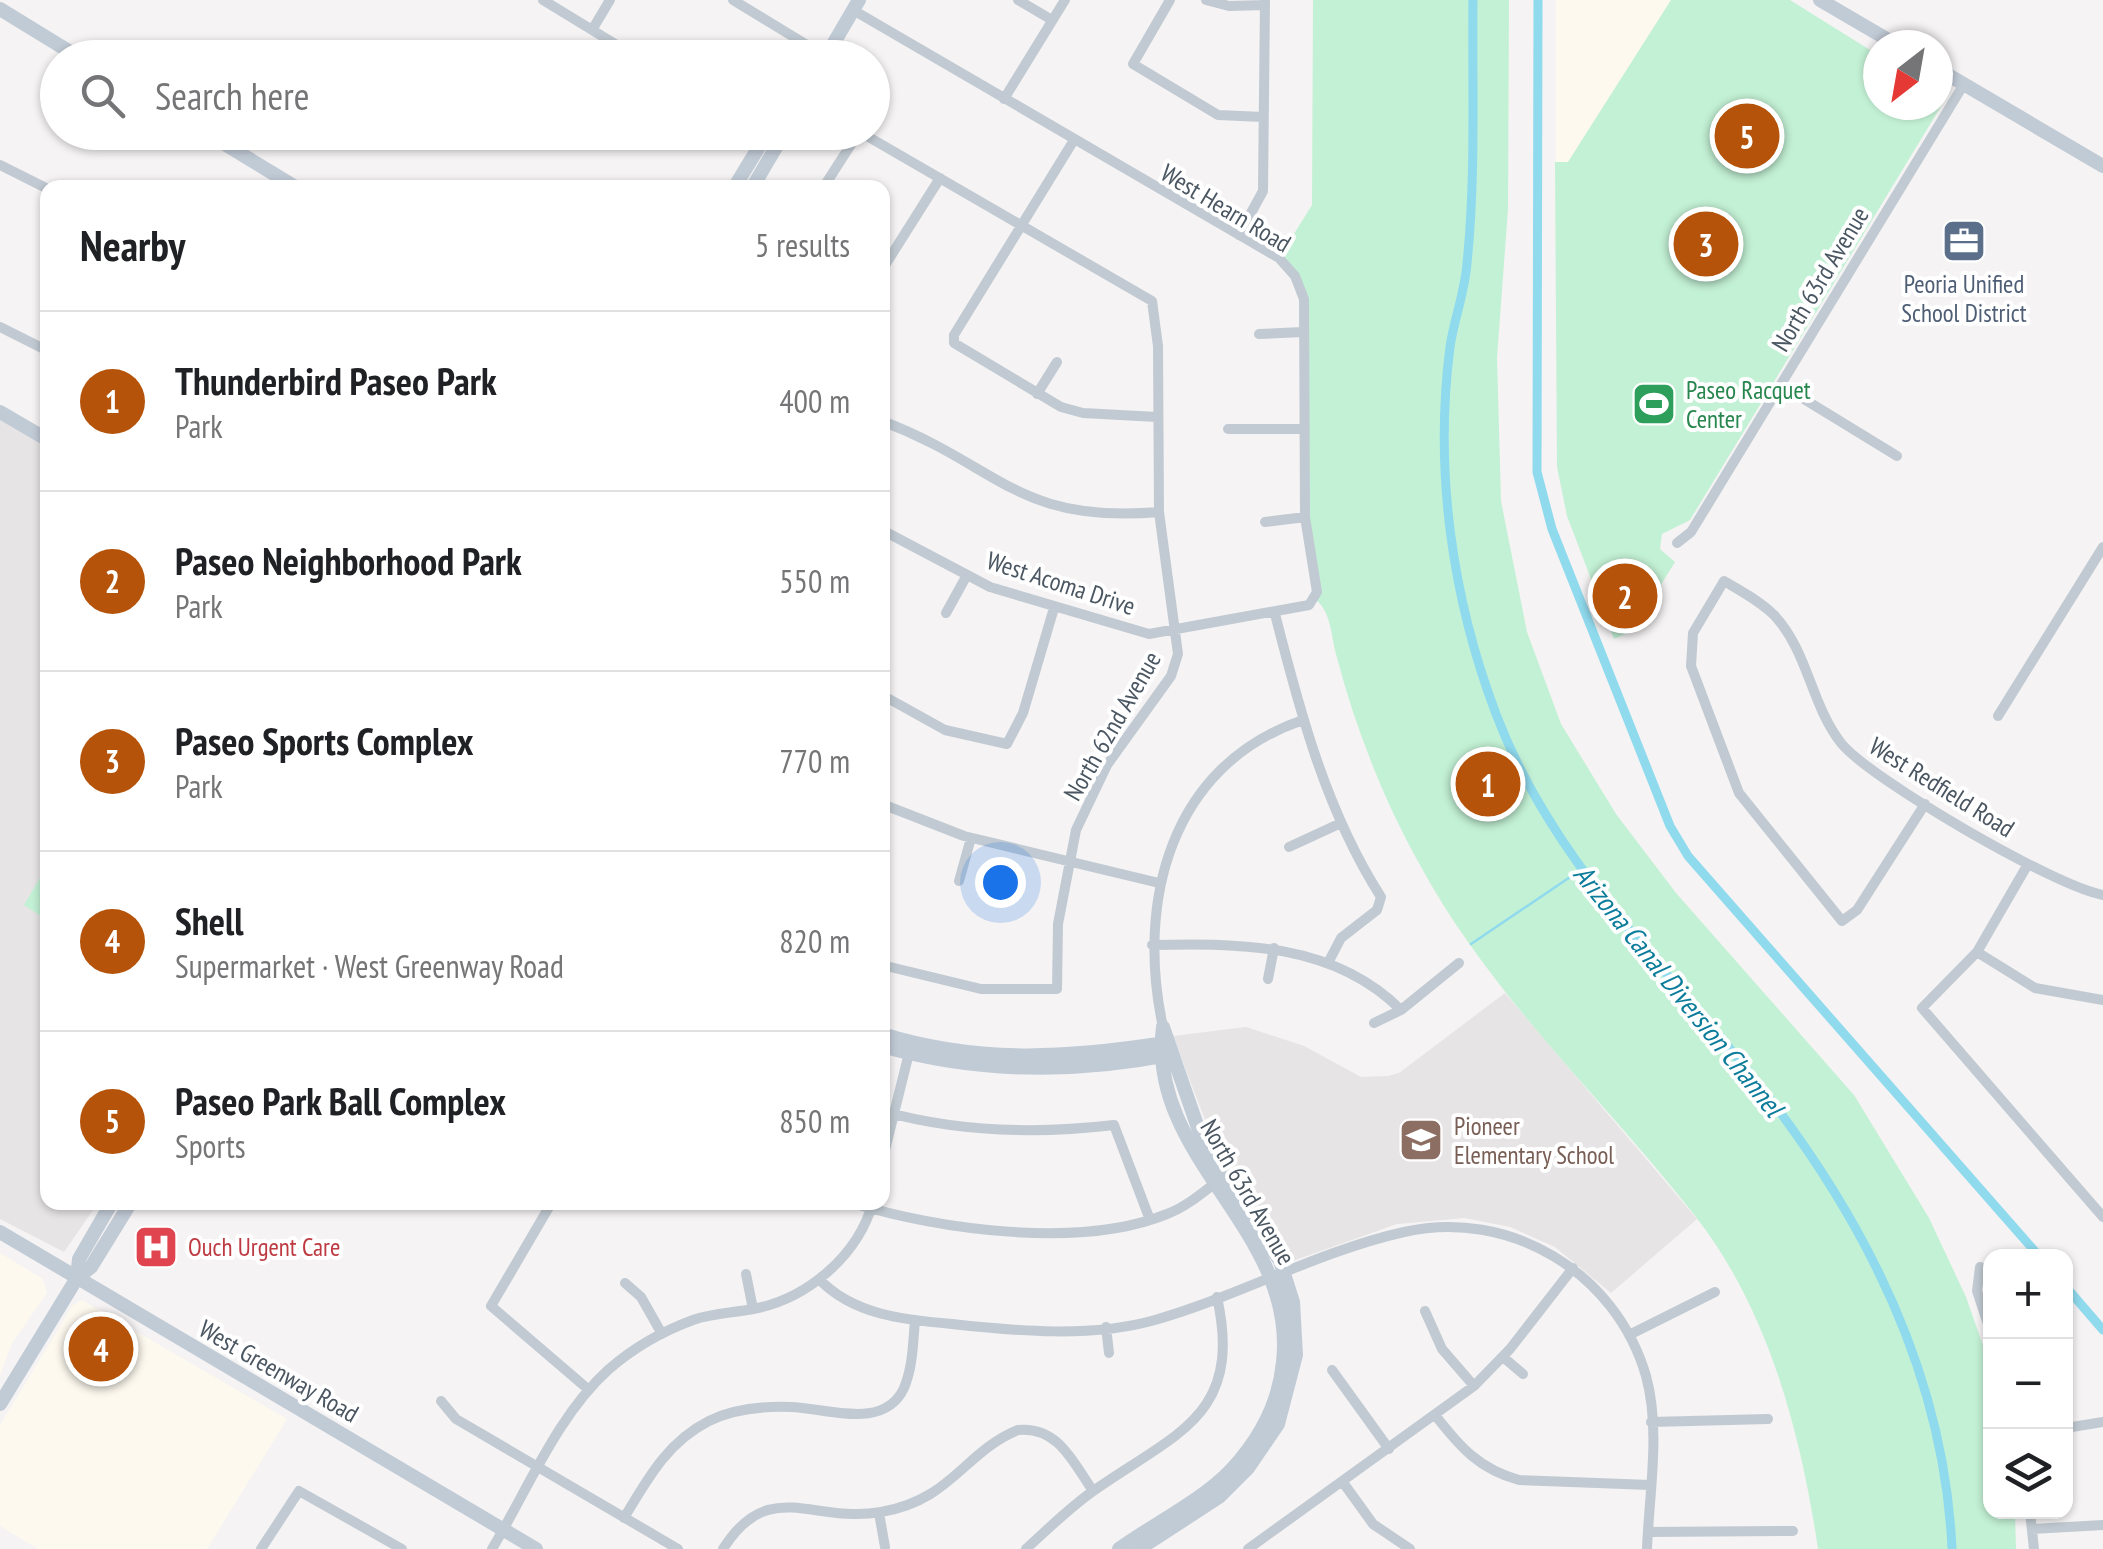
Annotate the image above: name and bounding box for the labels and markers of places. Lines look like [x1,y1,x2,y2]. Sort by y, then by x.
pin: 5 [1714,98,1780,174]
pin: 3 [1674,206,1738,282]
office icon: Peoria Unified School District [1941,218,1987,264]
place label: Peoria Unified School District [1901,268,2027,329]
place label: Paseo Racquet Center [1686,374,1811,435]
sports icon: Paseo Racquet Center [1631,381,1677,427]
pin: 2 [1592,558,1658,634]
pin: 1 [1456,746,1520,822]
place label: Pioneer Elementary School [1454,1110,1614,1171]
school or university icon: Pioneer Elementary School [1398,1117,1444,1163]
hospital icon: Ouch Urgent Care [133,1224,179,1270]
place label: Ouch Urgent Care [188,1231,340,1263]
pin: 4 [68,1312,134,1386]

